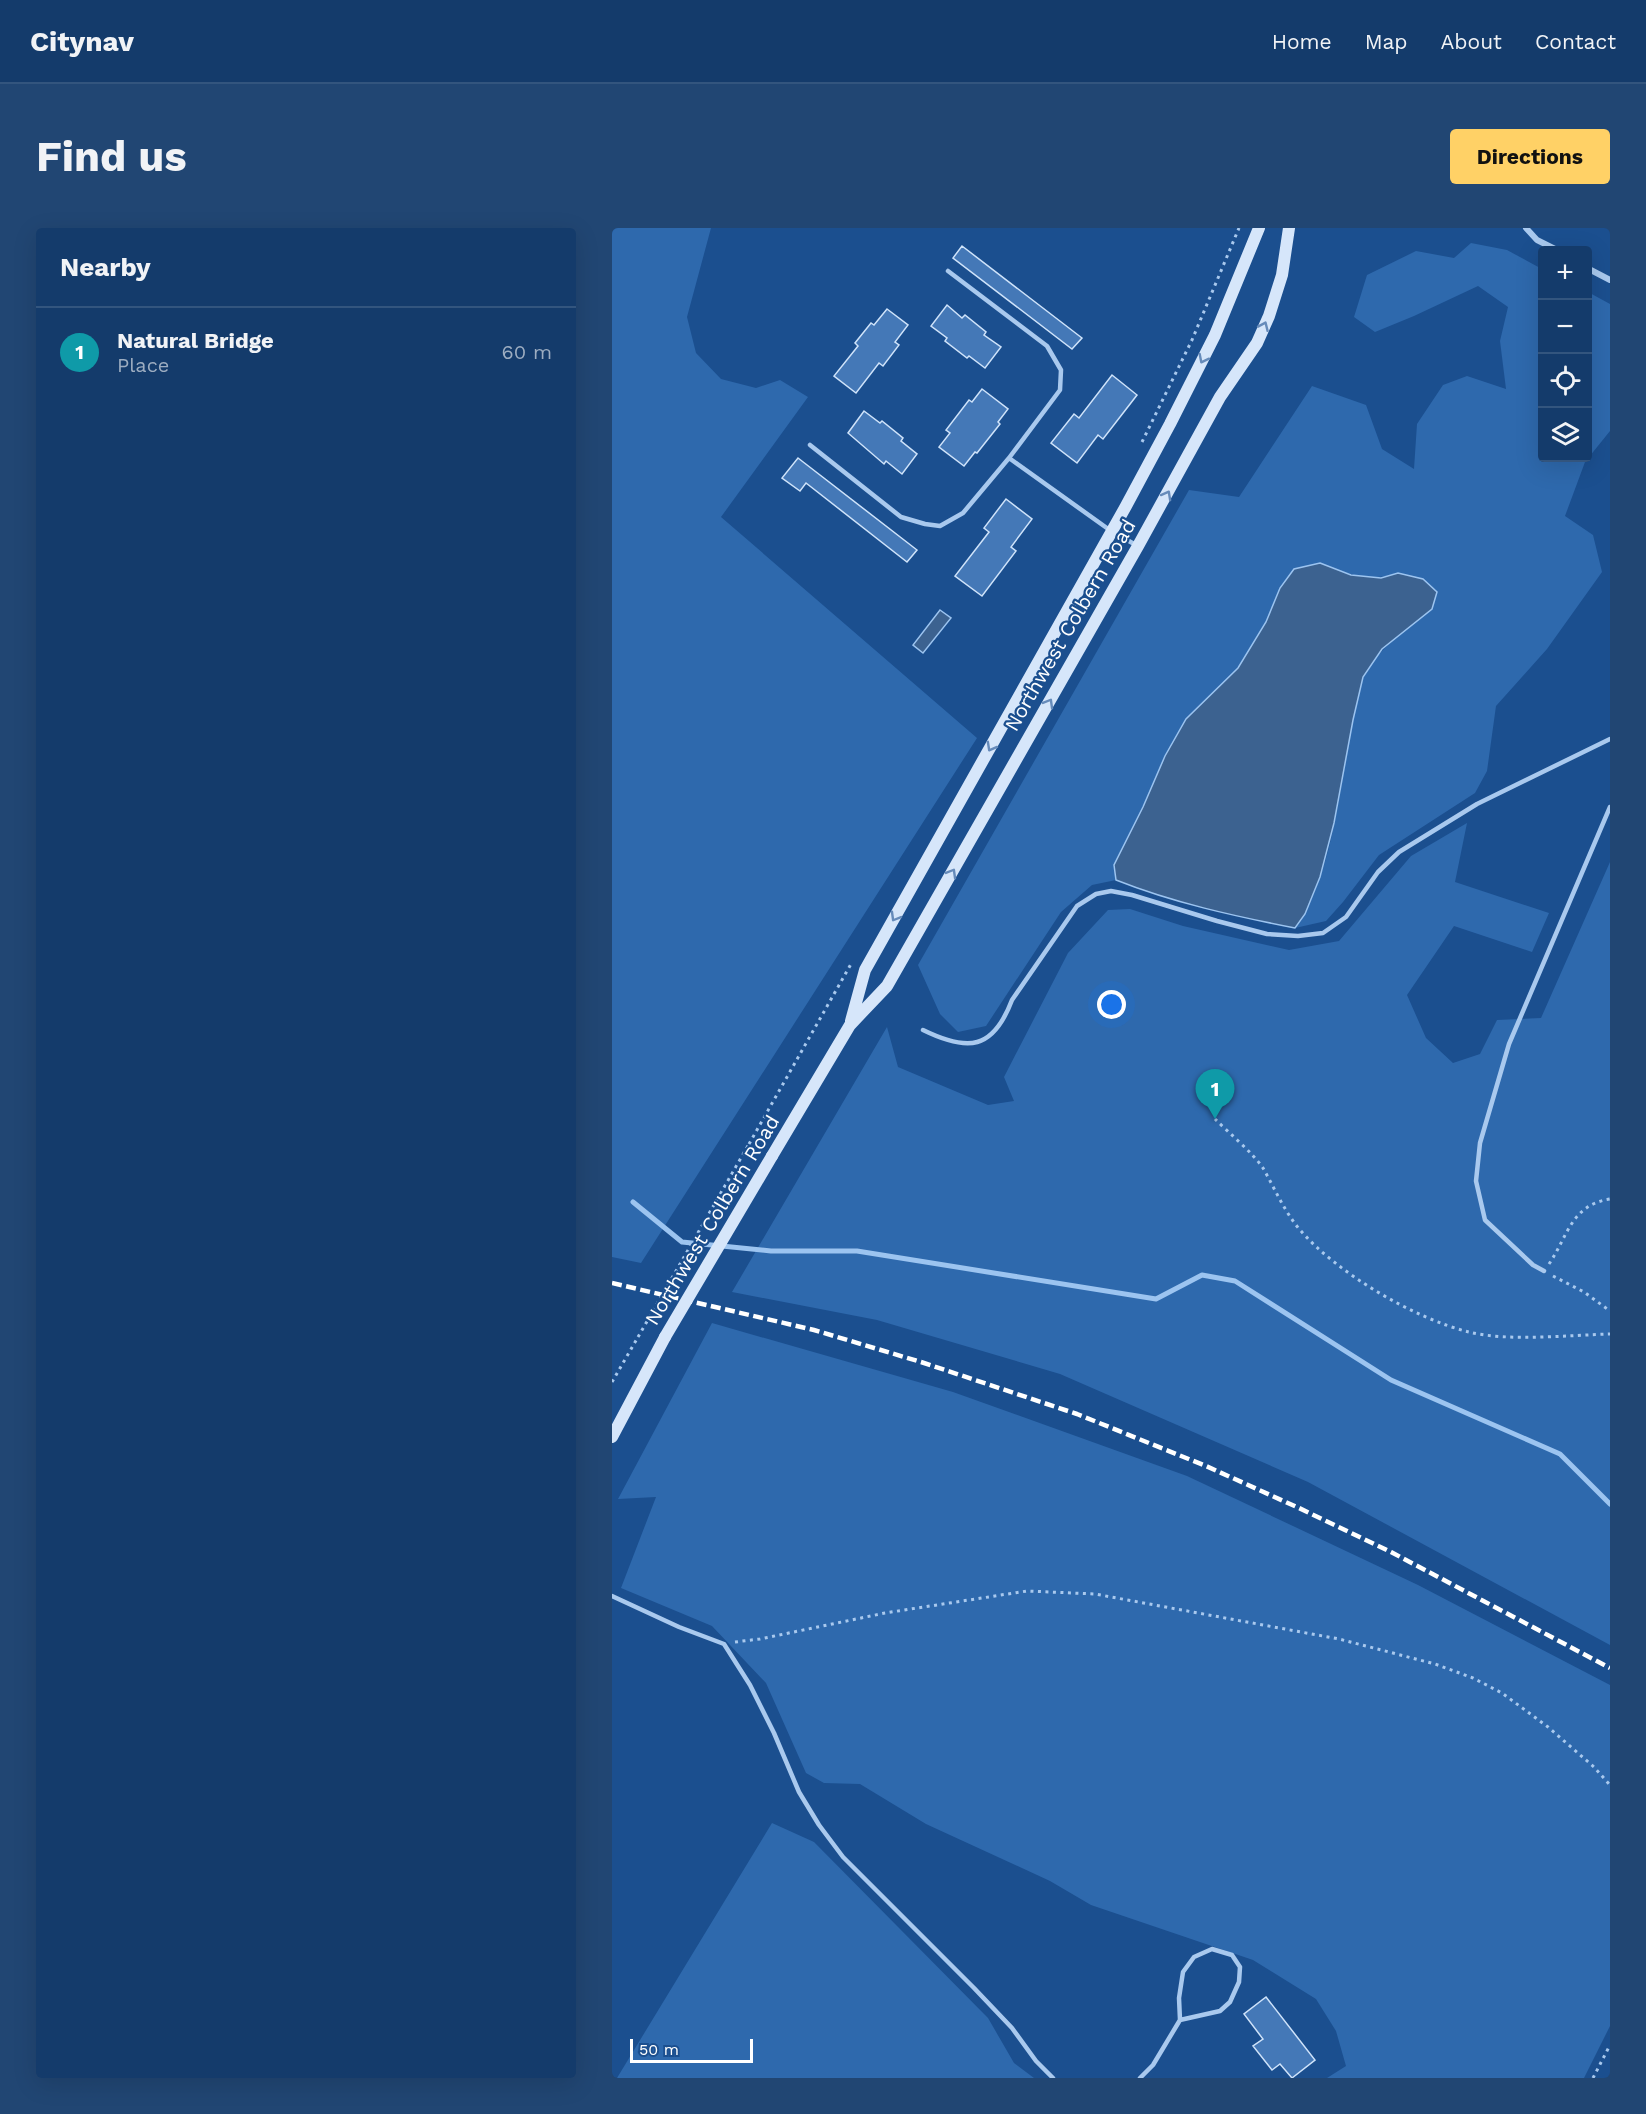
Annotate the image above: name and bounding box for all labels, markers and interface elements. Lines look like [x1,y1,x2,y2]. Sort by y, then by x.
text: Citynav [30,25,134,58]
text: Home [1272,29,1332,54]
text: Map [1365,29,1408,54]
text: About [1441,29,1502,54]
text: Contact [1535,29,1616,54]
button: Directions [1450,129,1610,184]
text: Find us [36,132,187,181]
map controls [1538,246,1592,462]
button: + [1538,246,1592,300]
text: Nearby [60,252,151,282]
button: − [1538,300,1592,354]
one-way arrow [1257,322,1269,333]
text: Natural Bridge [117,328,274,353]
text: 1 [75,340,84,364]
text: 60 m [502,340,552,364]
one-way arrow [1199,352,1210,363]
text: Place [117,353,169,377]
button: locate [1538,354,1592,408]
button: layers [1538,408,1592,462]
one-way arrow [1160,491,1171,501]
street label: Northwest Colbern Road [999,515,1141,735]
one-way arrow [1041,699,1053,709]
one-way arrow [987,741,998,751]
one-way arrow [944,868,956,879]
one-way arrow [891,911,902,921]
your location [1097,990,1126,1019]
pin: 1 [1196,1070,1234,1119]
street label: Northwest Colbern Road [640,1111,784,1329]
scale bar [630,2036,753,2064]
text: 50 m [639,2040,679,2059]

